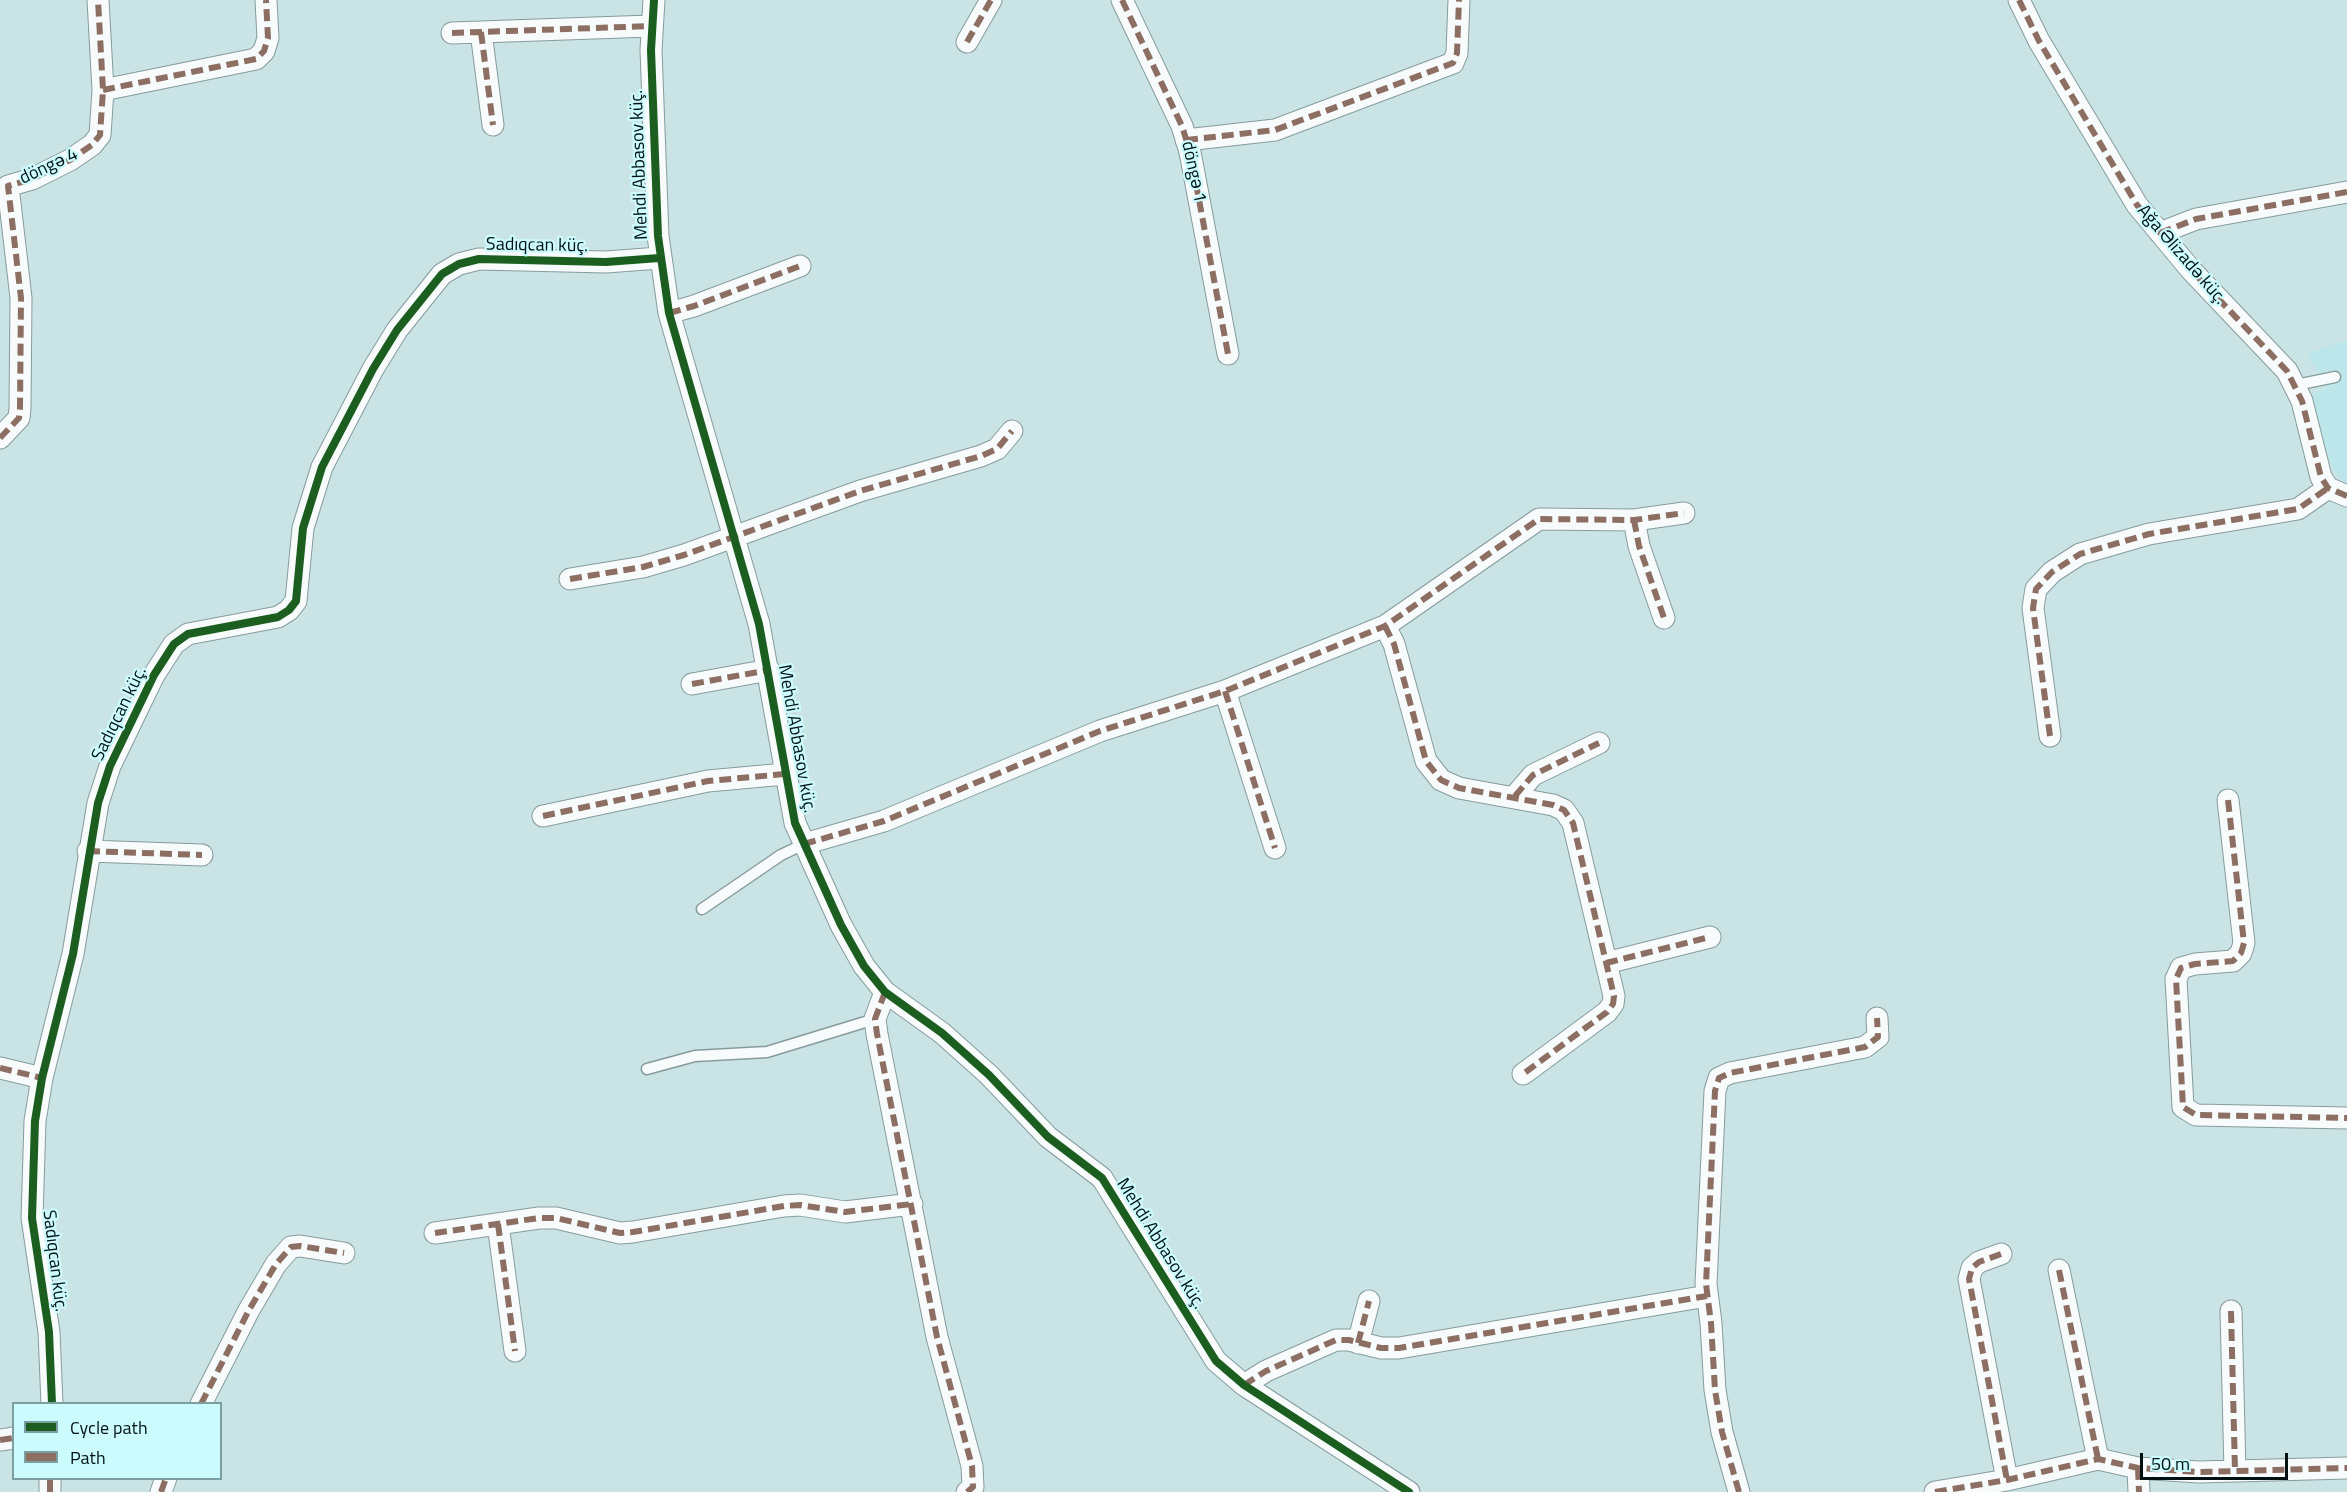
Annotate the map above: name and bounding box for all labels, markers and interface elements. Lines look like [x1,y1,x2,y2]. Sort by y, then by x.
street label: Mehdi Abbasov küç. [627,90,653,240]
street label: döngə 1 [1176,139,1210,205]
street label: döngə 4 [16,144,82,190]
street label: Ağa Əlizadə küç. [2132,201,2230,309]
street label: Sadıqcan küç. [486,234,588,258]
street label: Sadıqcan küç. [88,663,152,765]
street label: Mehdi Abbasov küç. [772,663,820,815]
street label: Mehdi Abbasov küç. [1111,1175,1209,1313]
street label: Sadıqcan küç. [37,1209,71,1313]
legend [12,1402,222,1480]
text: Cycle path [70,1414,148,1441]
scale bar [2143,1441,2292,1479]
text: Path [70,1444,106,1471]
text: 50 m [2151,1450,2190,1477]

